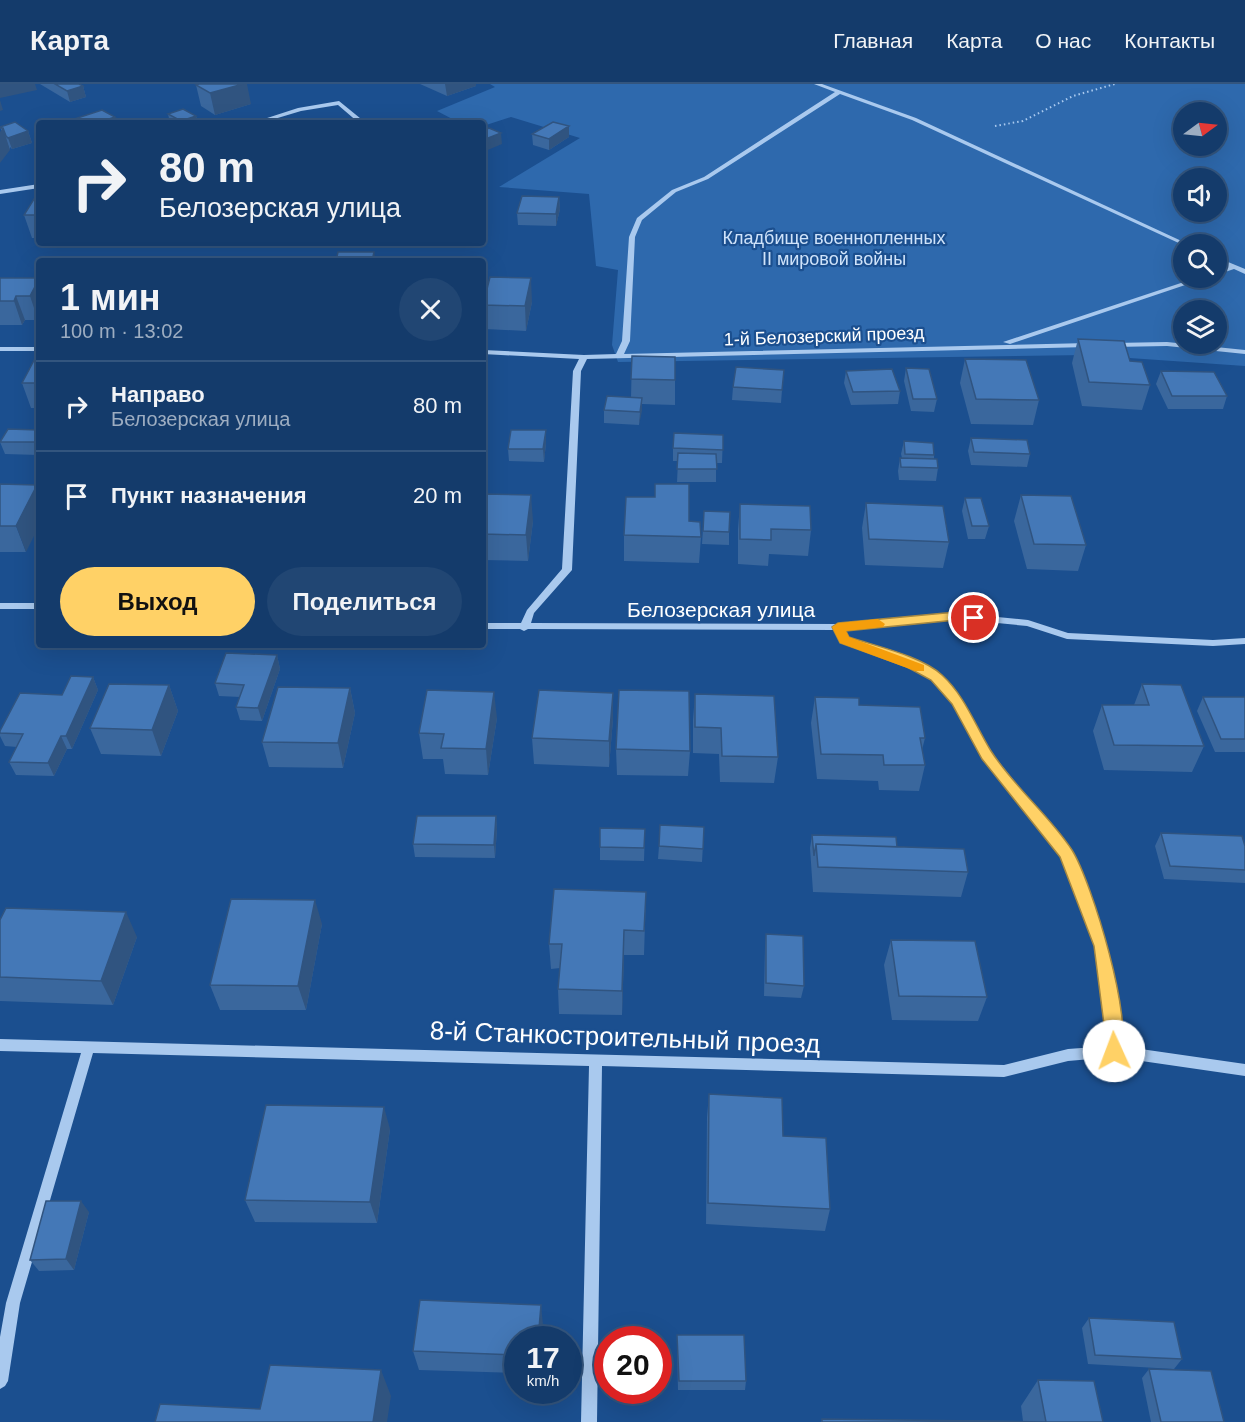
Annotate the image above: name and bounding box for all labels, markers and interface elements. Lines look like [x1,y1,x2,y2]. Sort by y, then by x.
text: Карта [30,25,109,56]
text: Главная [833,29,913,52]
text: Карта [946,29,1002,52]
text: О нас [1035,29,1091,52]
text: Контакты [1124,29,1215,52]
north arrow [1173,102,1227,156]
map controls [1173,102,1227,354]
icon: right [60,144,138,222]
text: 80 m [159,144,255,191]
button: sound [1173,168,1227,222]
text: Белозерская улица [159,193,401,223]
park label: Кладбище военнопленных II мировой войны [723,228,945,269]
button: search [1173,234,1227,288]
text: 1 мин [60,277,161,318]
button: close [399,278,462,341]
button: layers [1173,300,1227,354]
text: 100 m · 13:02 [60,320,183,342]
street label: 1-й Белозерский проезд [723,322,925,349]
text: Направо [111,382,205,407]
icon: right [60,390,93,423]
text: 80 m [413,393,462,418]
text: Белозерская улица [111,408,290,430]
icon: arrive [60,480,93,513]
text: Пункт назначения [111,483,307,508]
text: 20 m [413,483,462,508]
button: Выход [60,567,255,636]
button: Поделиться [267,567,462,636]
pin [948,592,999,643]
street label: Белозерская улица [627,598,815,621]
icon: arrive [957,601,990,634]
street label: 8-й Станкостроительный проезд [429,1015,821,1059]
position arrow [1082,1019,1146,1083]
speed limit sign: 20 [594,1326,672,1404]
text: 17 [526,1341,560,1374]
text: km/h [527,1372,559,1389]

